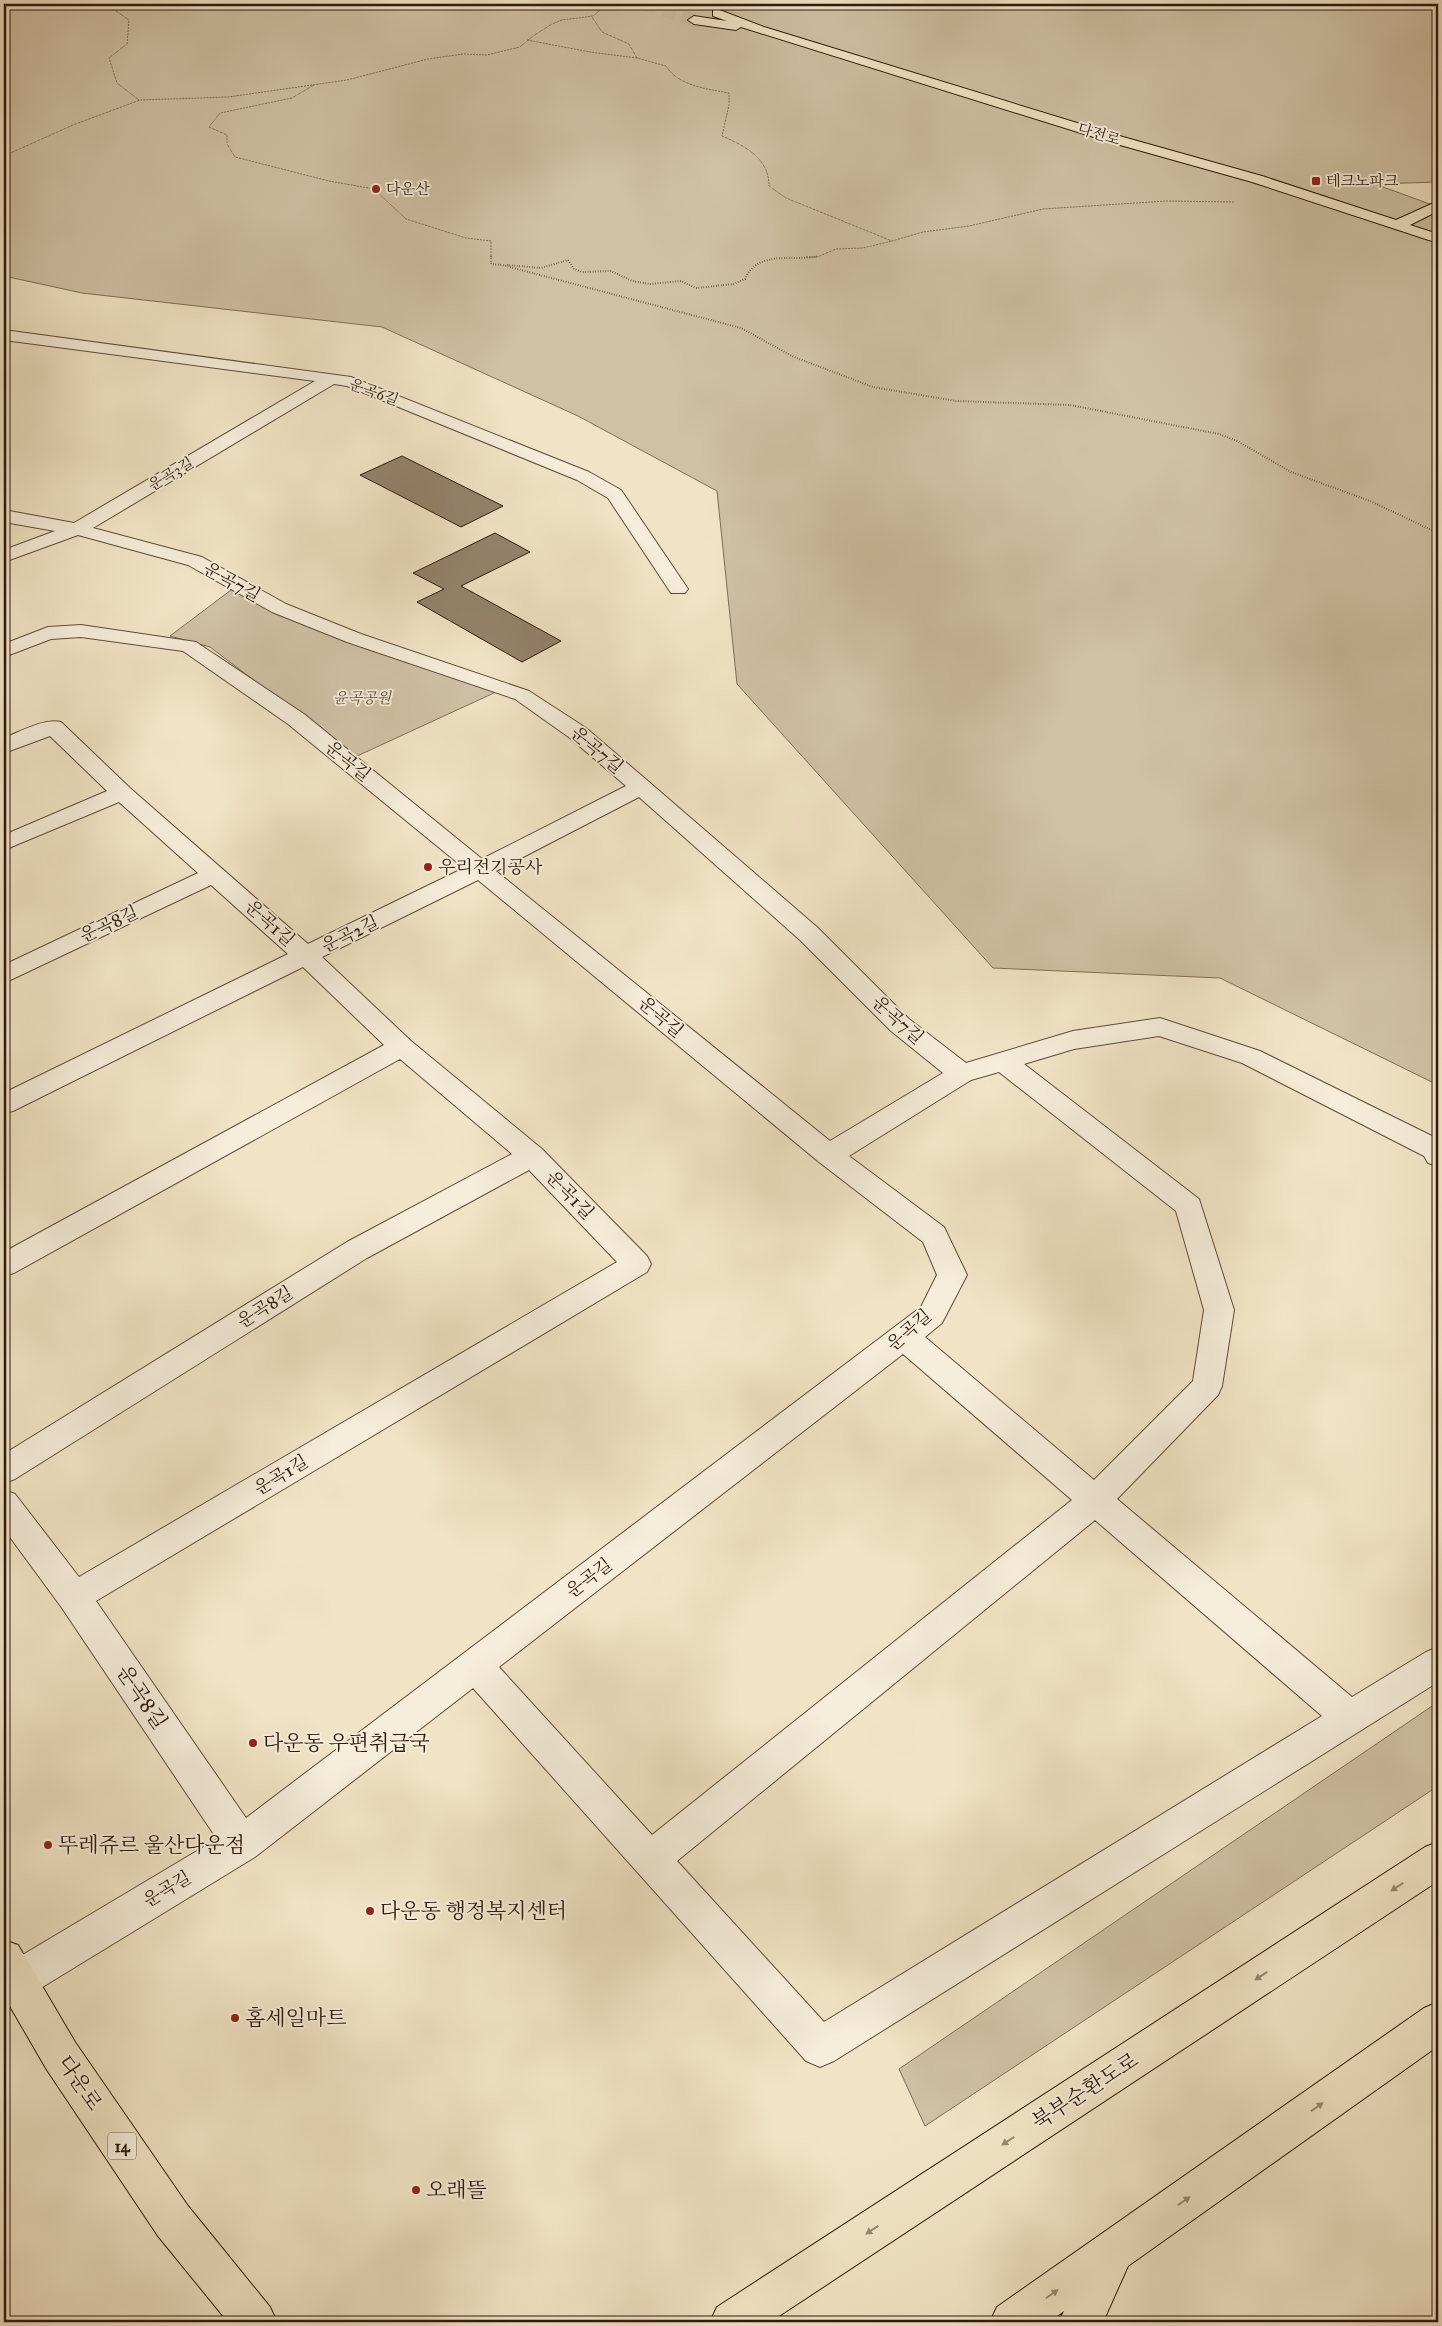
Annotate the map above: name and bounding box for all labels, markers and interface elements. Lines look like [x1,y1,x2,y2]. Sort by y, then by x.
street label: 다전로 [1076,119,1123,149]
place label: 테크노파크 [1326,172,1399,190]
marker: 테크노파크 [1310,175,1322,187]
place label: 다운산 [386,180,430,198]
marker: 다운산 [370,183,382,195]
street label: 운곡6길 [347,375,401,409]
street label: 운곡3길 [145,454,197,494]
street label: 운곡7길 [200,557,264,607]
park label: 윤곡공원 [333,689,392,707]
street label: 운곡7길 [566,722,628,778]
street label: 운곡길 [321,736,375,786]
place label: 우리전기공사 [438,856,543,878]
marker: 우리전기공사 [422,861,434,873]
street label: 운곡1길 [241,895,299,951]
street label: 운곡8길 [76,901,142,947]
street label: 운곡2길 [318,911,382,957]
street label: 운곡7길 [868,991,928,1049]
street label: 운곡길 [634,992,688,1042]
street label: 운곡1길 [541,1166,599,1224]
street label: 운곡8길 [233,1281,297,1333]
street label: 운곡길 [882,1305,936,1355]
street label: 운곡1길 [250,1450,312,1500]
street label: 운곡길 [562,1554,616,1602]
street label: 운곡8길 [111,1660,173,1734]
place label: 다운동 우편취급국 [263,1730,430,1756]
marker: 다운동 우편취급국 [247,1737,259,1749]
place label: 뚜레쥬르 울산다운점 [58,1832,245,1858]
marker: 뚜레쥬르 울산다운점 [42,1839,54,1851]
street label: 운곡길 [139,1866,195,1912]
one-way arrow [1391,1882,1404,1892]
place label: 다운동 행정복지센터 [380,1898,567,1924]
marker: 다운동 행정복지센터 [364,1905,376,1917]
one-way arrow [1255,1971,1268,1981]
place label: 홈세일마트 [245,2005,346,2031]
marker: 홈세일마트 [229,2012,241,2024]
street label: 북부순환도로 [1027,2047,1143,2135]
street label: 다운로 [52,2051,108,2115]
one-way arrow [1310,2102,1324,2112]
road number: 14 [108,2132,136,2160]
one-way arrow [1002,2137,1015,2146]
place label: 오래뜰 [426,2177,487,2203]
marker: 오래뜰 [410,2184,422,2196]
one-way arrow [1178,2196,1191,2206]
one-way arrow [866,2226,879,2235]
one-way arrow [1045,2289,1058,2299]

